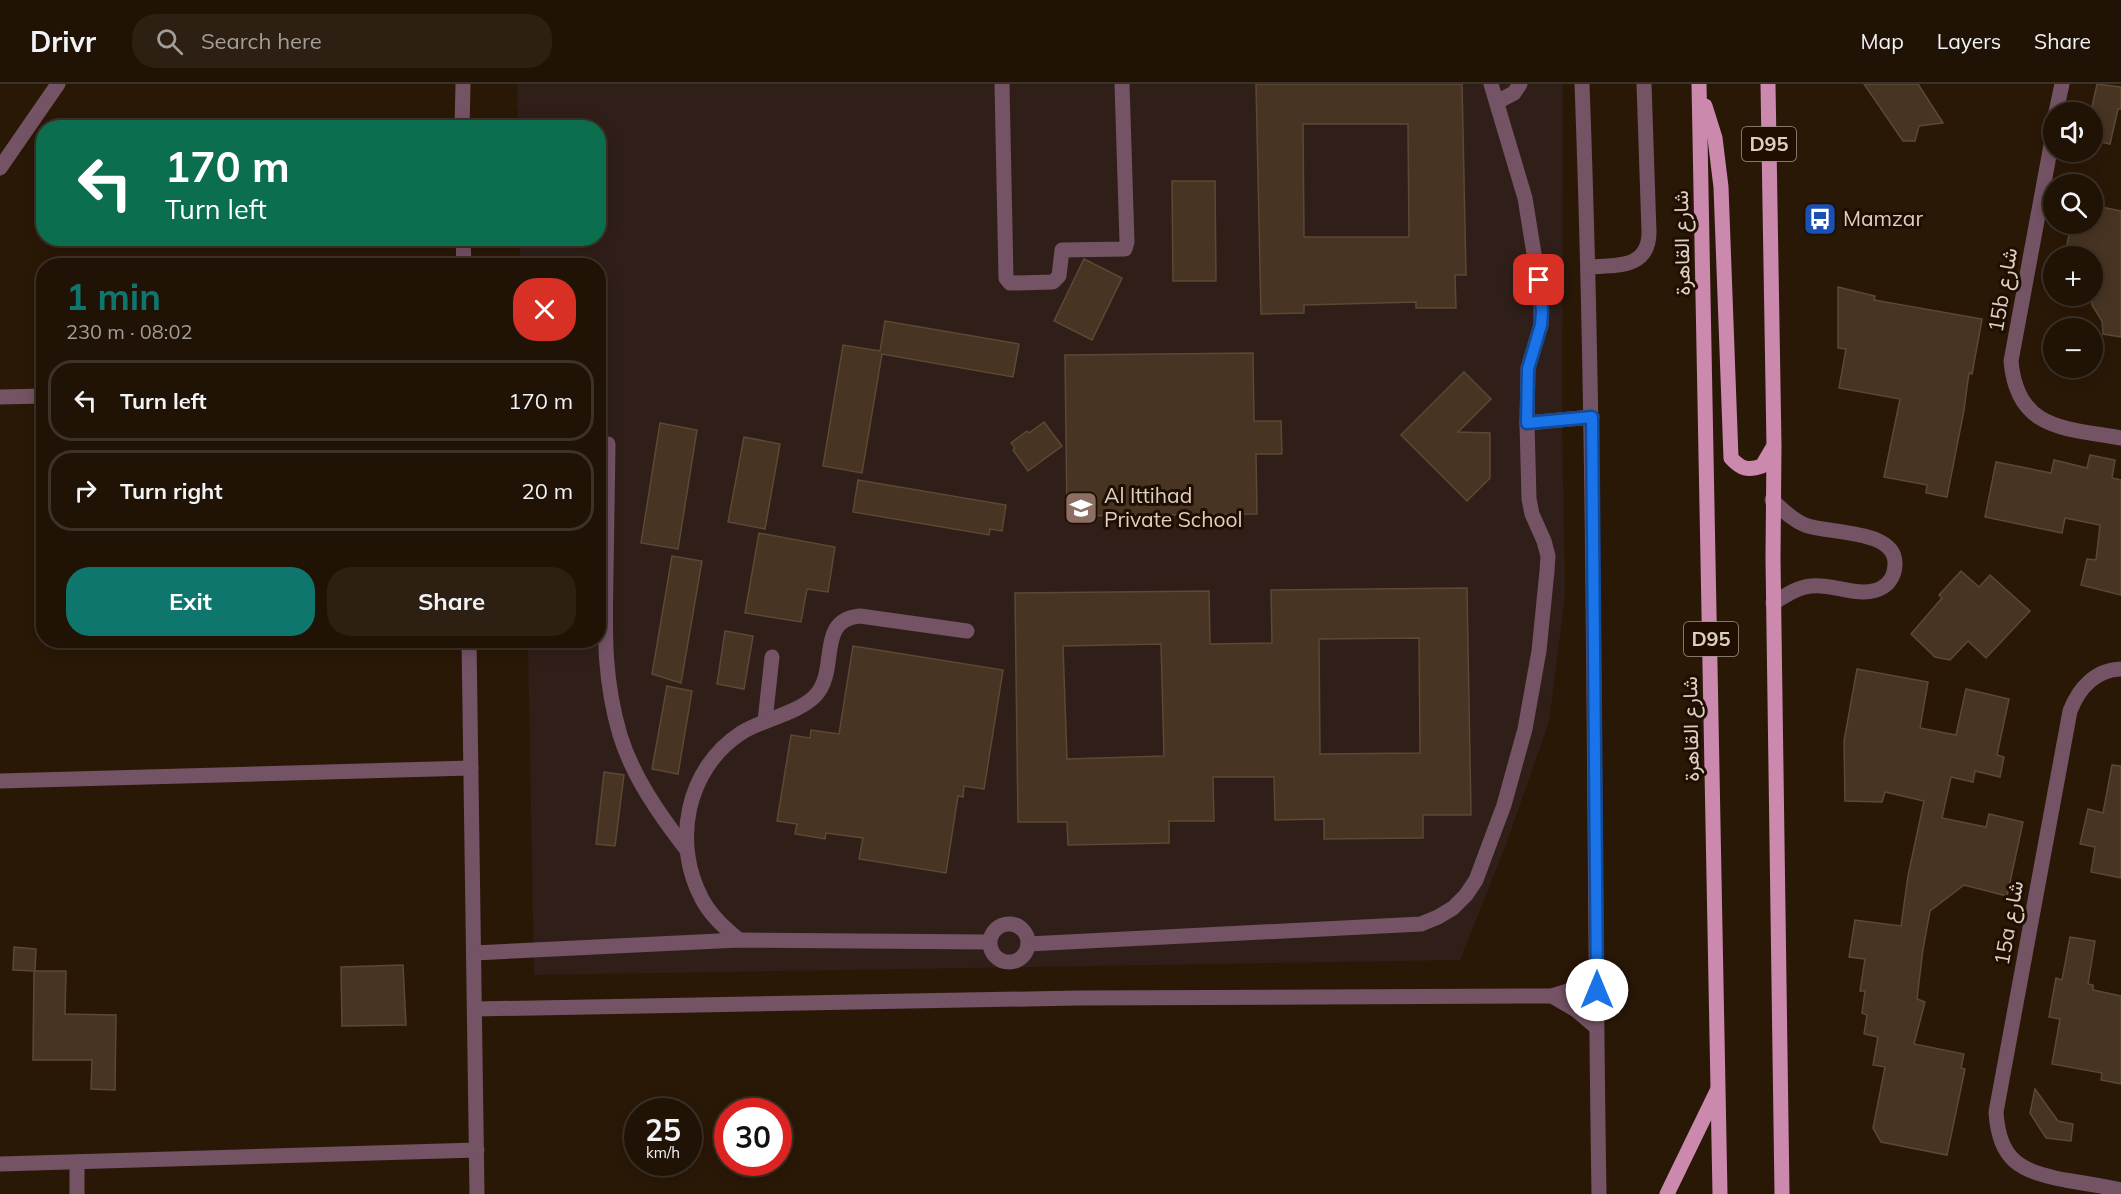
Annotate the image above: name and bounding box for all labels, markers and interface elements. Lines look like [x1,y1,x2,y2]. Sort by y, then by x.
search box [132,14,552,68]
text: Drivr [30,24,96,59]
icon: search [153,25,186,58]
text: Search here [201,27,322,55]
text: Map [1861,28,1904,54]
text: Layers [1937,28,2001,54]
text: Share [2034,28,2091,54]
map controls [2043,102,2103,378]
button: sound [2043,102,2103,162]
road number: D95 [1742,127,1796,161]
text: 170 m [165,140,290,193]
icon: left [66,144,144,222]
button: search [2043,174,2103,234]
street label: شارع القاهرة [1667,190,1697,296]
text: Turn left [165,192,267,226]
bus stop icon: Mamzar [1802,201,1838,237]
place label: Mamzar [1843,205,1923,231]
street label: 15b شارع [1982,245,2024,335]
button: + [2043,246,2103,306]
pin [1513,254,1564,305]
icon: arrive [1522,263,1555,296]
text: 1 min [66,274,161,319]
button: close [513,278,576,341]
button: − [2043,318,2103,378]
text: 230 m · 08:02 [66,319,192,344]
icon: left [69,384,102,417]
text: Turn left [120,387,207,415]
text: 170 m [508,387,573,415]
icon: right [69,474,102,507]
text: Turn right [120,477,223,505]
text: 20 m [522,477,573,505]
place label: Al Ittihad Private School [1104,482,1243,532]
school or university icon: Al Ittihad Private School [1063,490,1099,526]
button: Exit [66,567,315,636]
button: Share [327,567,576,636]
road number: D95 [1684,622,1738,656]
street label: شارع القاهرة [1676,676,1706,782]
street label: 15a شارع [1988,878,2030,968]
position arrow [1565,958,1629,1022]
speed limit sign: 30 [714,1098,792,1176]
text: 25 [645,1111,681,1149]
text: km/h [646,1143,680,1162]

